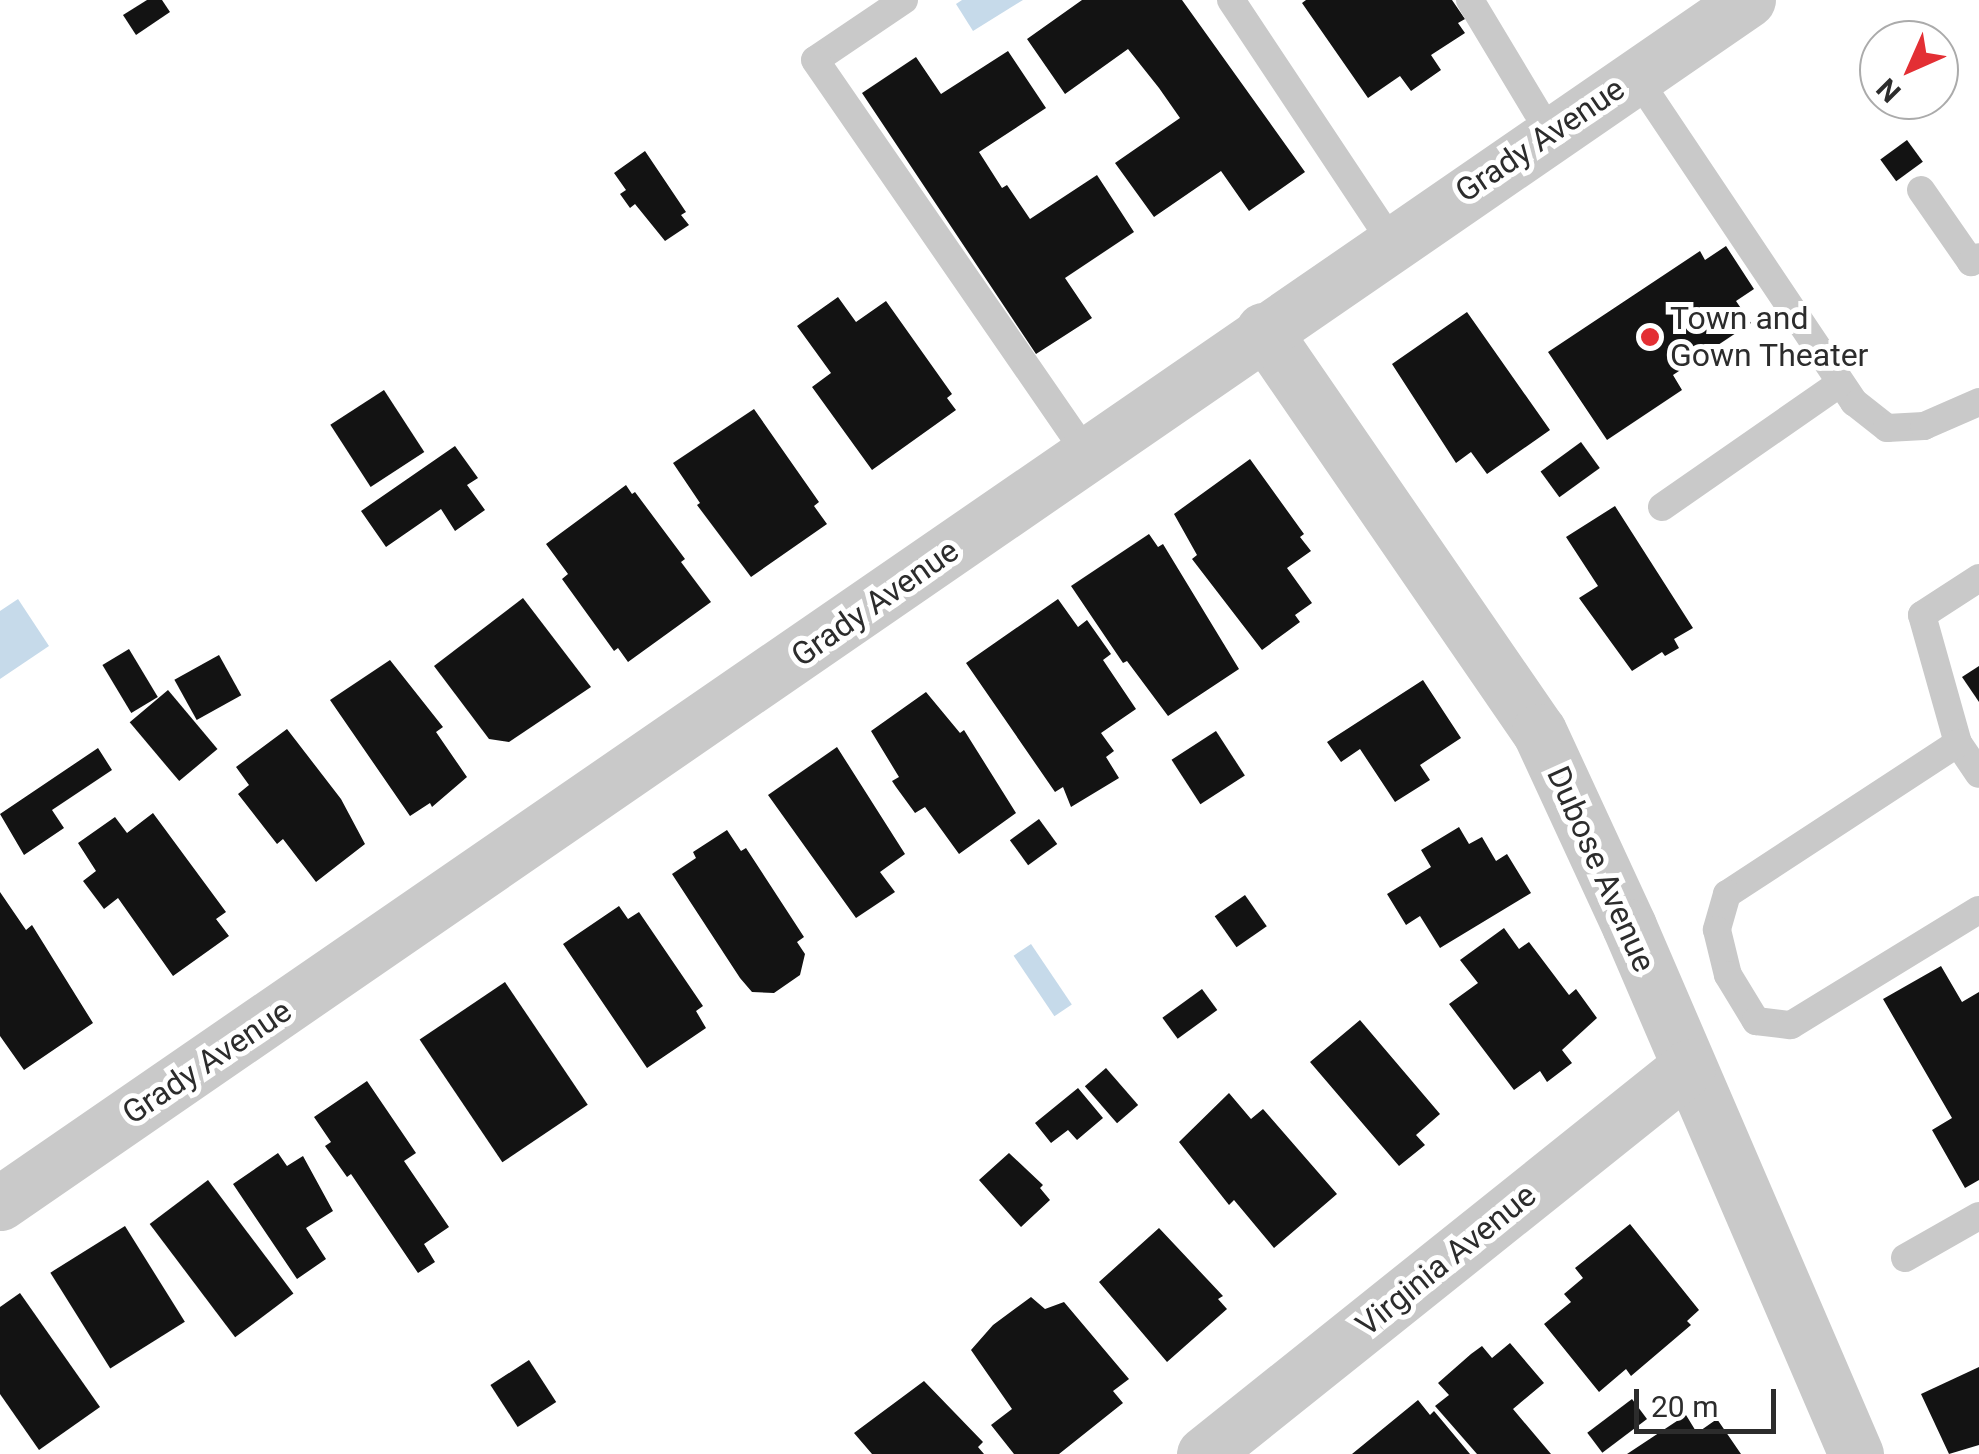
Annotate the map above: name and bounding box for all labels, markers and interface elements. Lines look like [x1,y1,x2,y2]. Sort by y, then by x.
north arrow [1859,20,1959,120]
street label: Grady Avenue [1448,70,1632,210]
text: N [1870,72,1908,109]
place label: Town and Gown Theater [1670,300,1869,375]
marker: Town and Gown Theater [1639,326,1661,348]
street label: Grady Avenue [784,531,966,675]
street label: Dubose Avenue [1539,760,1663,978]
street label: Grady Avenue [115,992,299,1132]
street label: Virginia Avenue [1348,1176,1544,1344]
scale bar [1639,1369,1782,1431]
text: 20 m [1651,1389,1718,1424]

